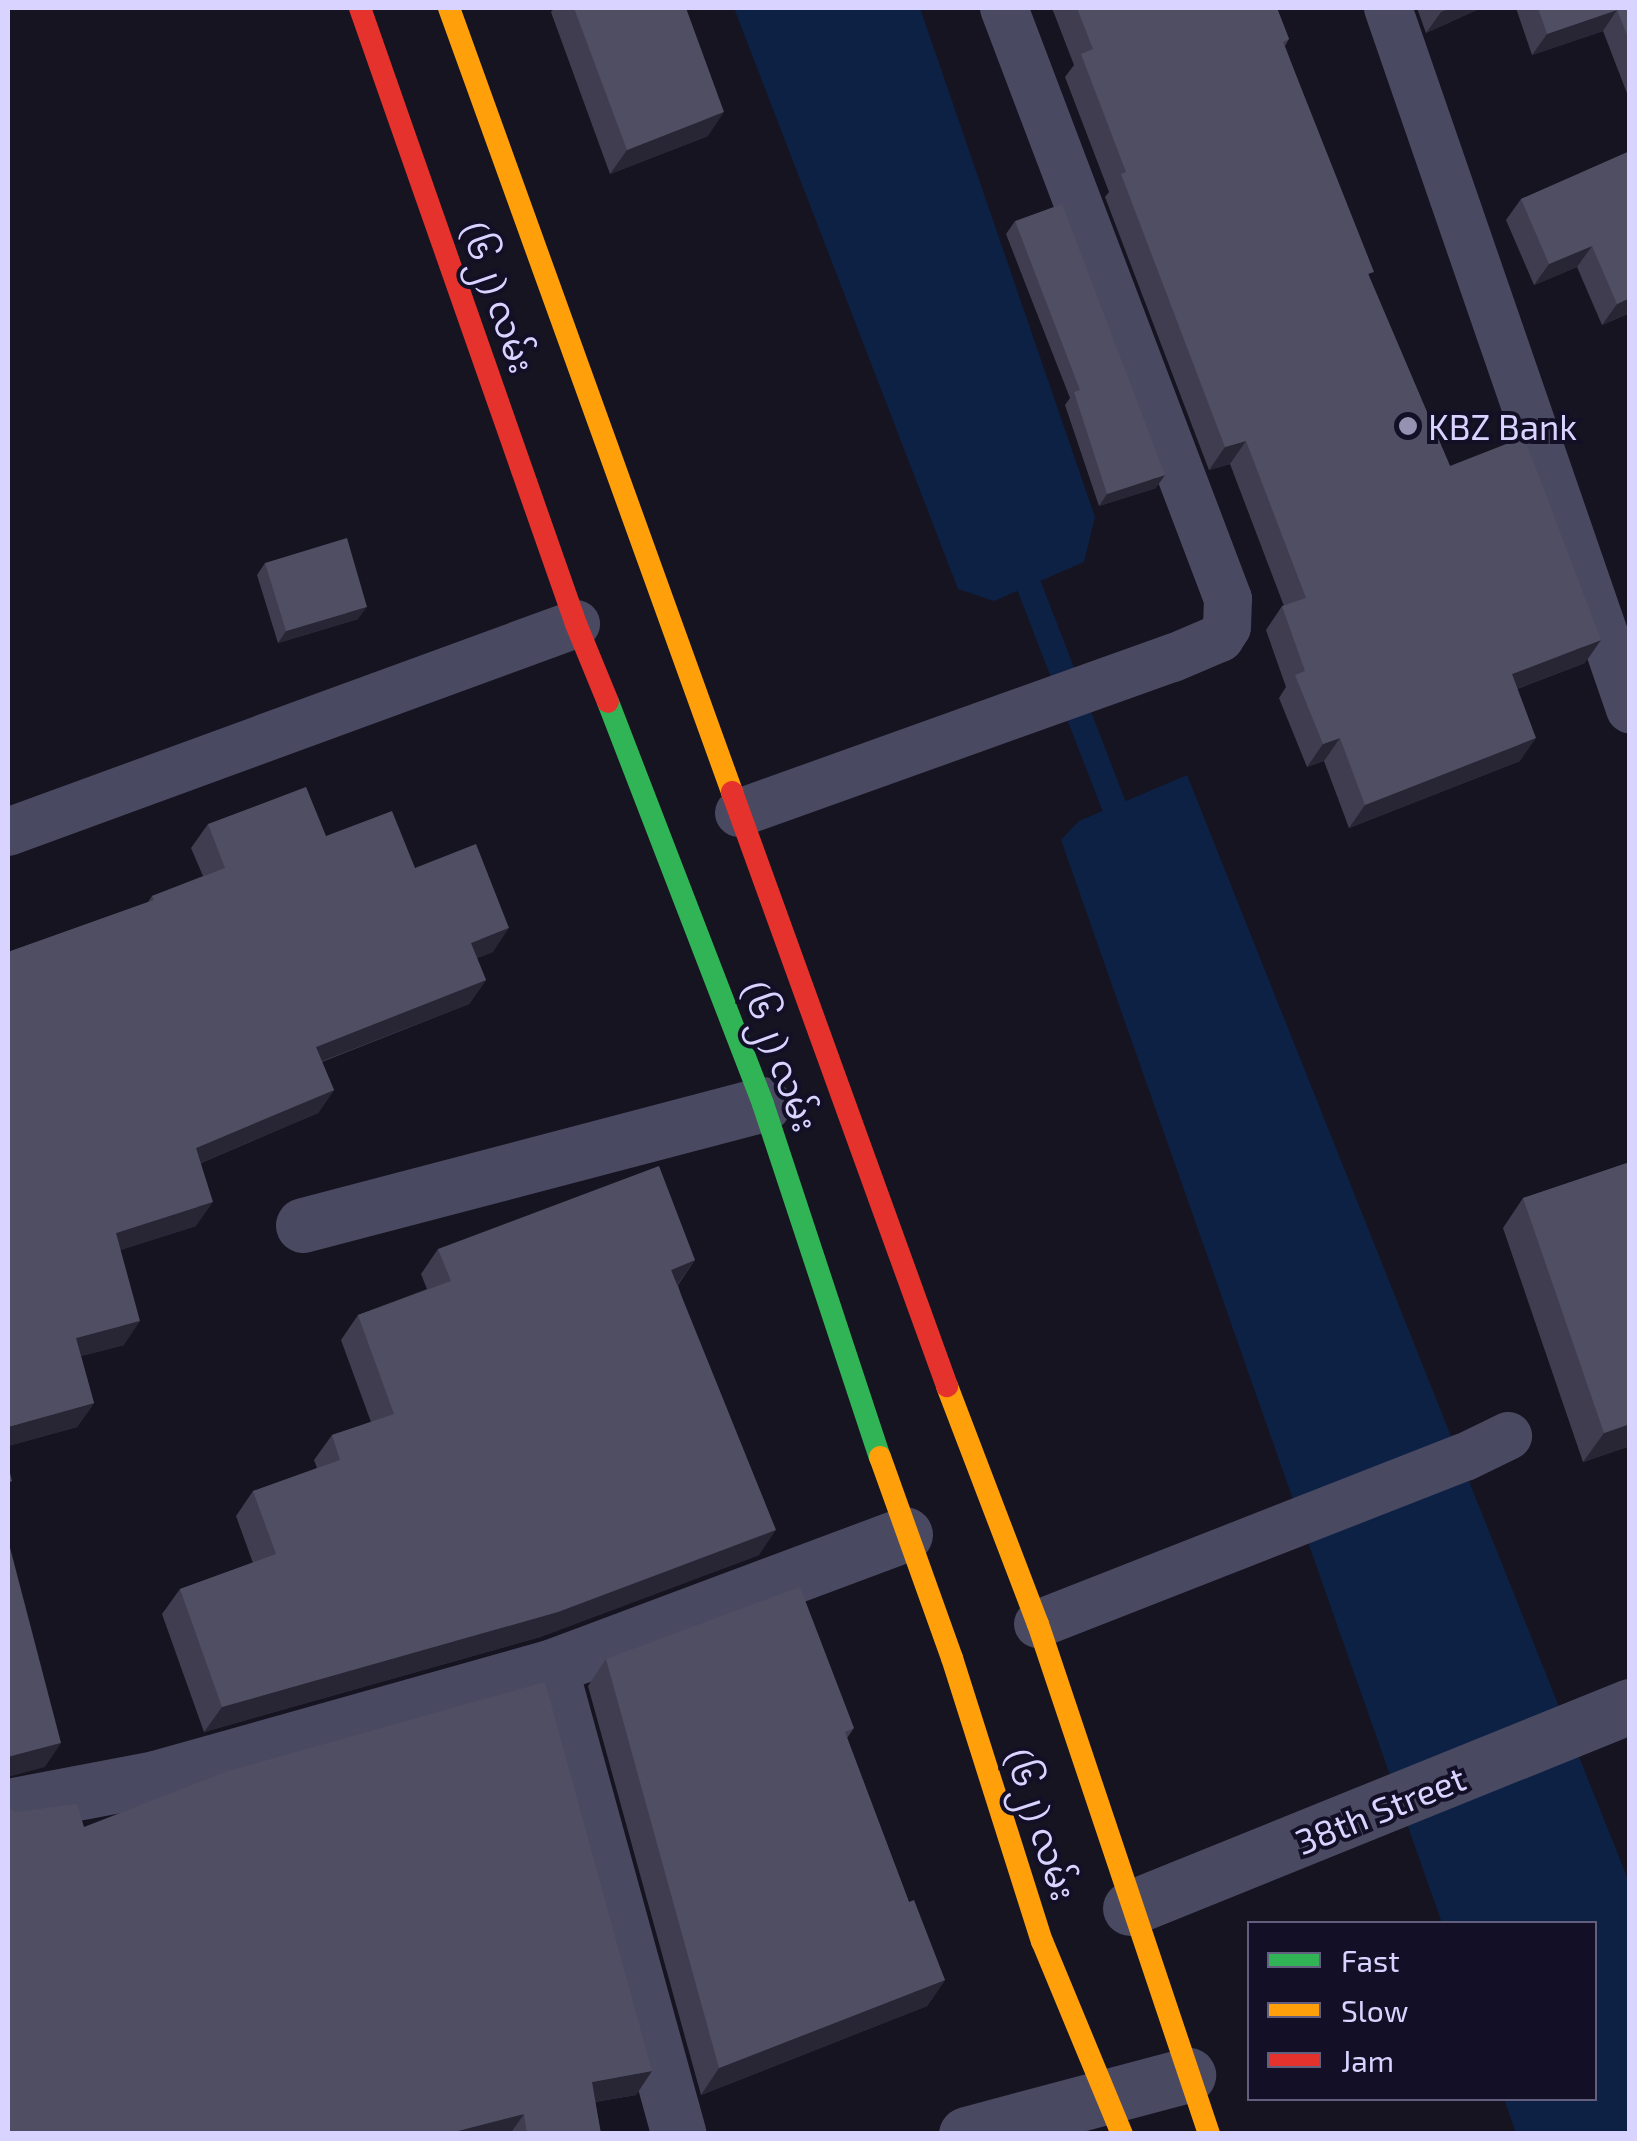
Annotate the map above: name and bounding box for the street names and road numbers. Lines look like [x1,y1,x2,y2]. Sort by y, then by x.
street label: (၆၂) လမ်း [454,216,544,378]
street label: (၆၂) လမ်း [734,975,828,1137]
street label: (၆၂) လမ်း [998,1743,1086,1905]
street label: 38th Street [1289,1756,1471,1862]

